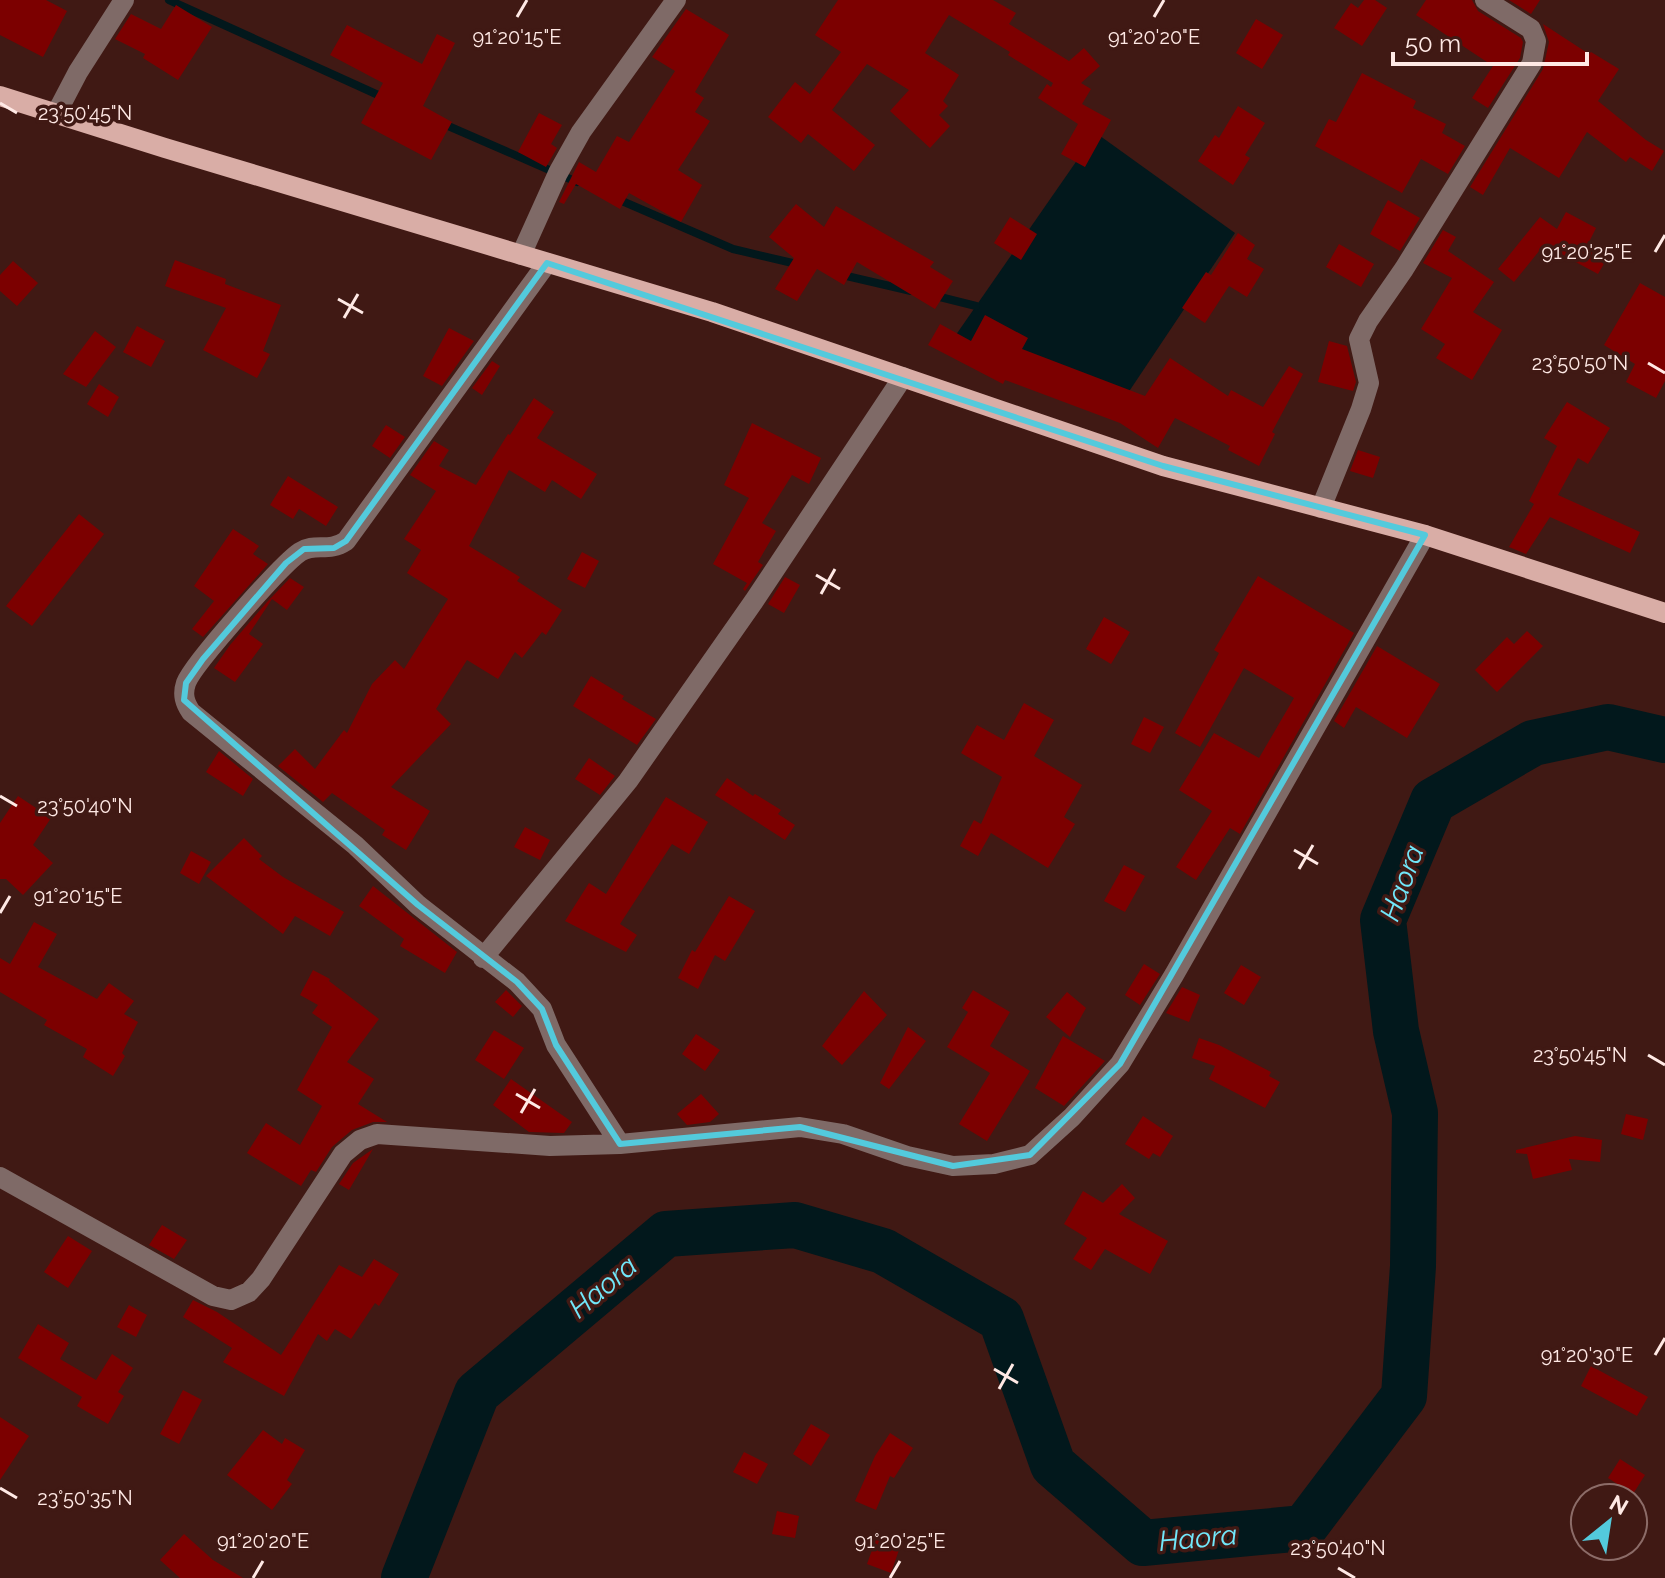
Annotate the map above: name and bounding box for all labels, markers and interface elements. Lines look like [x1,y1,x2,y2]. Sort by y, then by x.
scale bar [1393,16,1587,66]
text: 91°20'15"E [472,25,562,49]
text: 91°20'20"E [1108,25,1200,49]
text: 50 m [1405,29,1461,58]
text: 23°50'45"N [38,101,132,125]
text: 91°20'25"E [1542,240,1632,264]
text: 23°50'50"N [1532,351,1628,375]
text: 23°50'40"N [37,794,133,818]
water label: Haora [1373,841,1431,925]
text: 91°20'15"E [33,884,123,908]
text: 23°50'45"N [1533,1043,1627,1067]
water label: Haora [562,1249,644,1325]
text: 91°20'30"E [1541,1343,1633,1367]
north arrow [1569,1482,1649,1562]
text: 23°50'35"N [37,1486,133,1510]
text: N [1605,1489,1633,1520]
water label: Haora [1158,1518,1238,1558]
text: 91°20'20"E [217,1529,309,1553]
text: 91°20'25"E [855,1529,945,1553]
text: 23°50'40"N [1290,1536,1386,1560]

